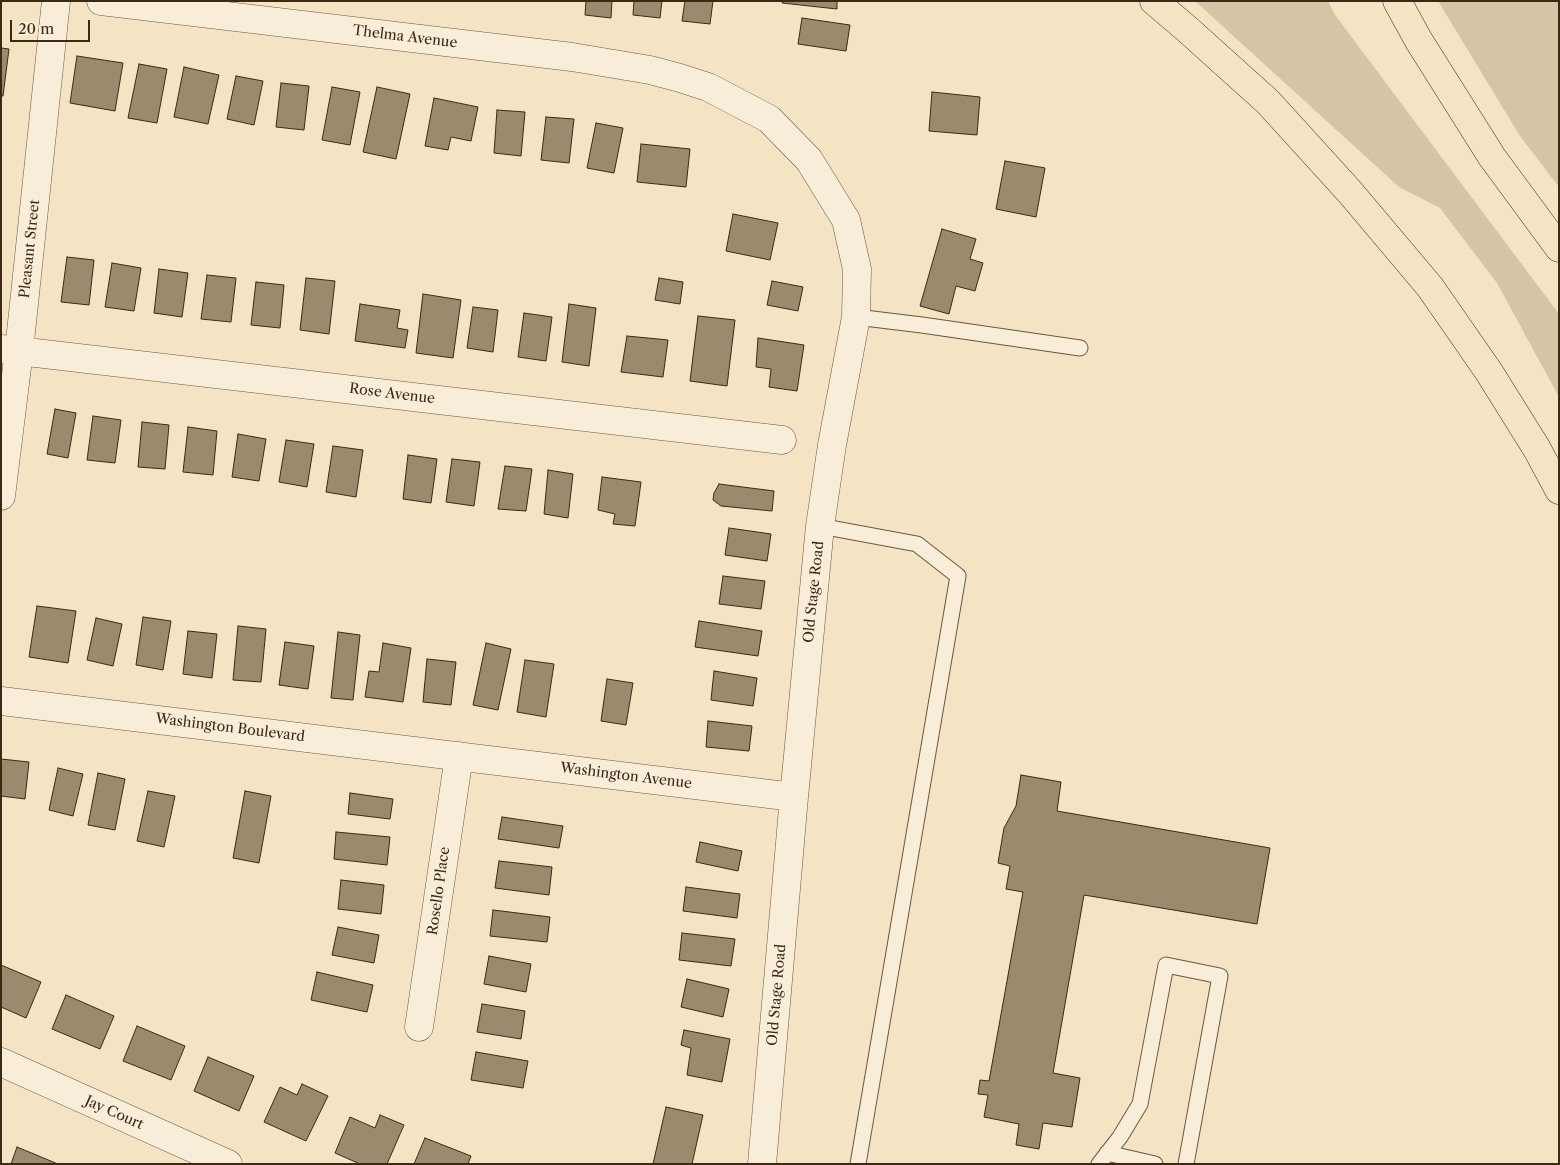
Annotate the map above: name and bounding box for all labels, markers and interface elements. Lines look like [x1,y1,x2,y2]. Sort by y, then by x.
scale bar [12,10,92,42]
text: 20 m [18,19,54,38]
street label: Thelma Avenue [352,22,458,52]
street label: Pleasant Street [16,199,44,299]
street label: Rose Avenue [348,380,436,408]
street label: Old Stage Road [800,540,828,644]
street label: Washington Boulevard [154,711,306,745]
street label: Washington Avenue [559,760,693,792]
street label: Rosello Place [424,846,454,936]
street label: Old Stage Road [764,943,790,1047]
street label: Jay Court [82,1093,146,1133]

